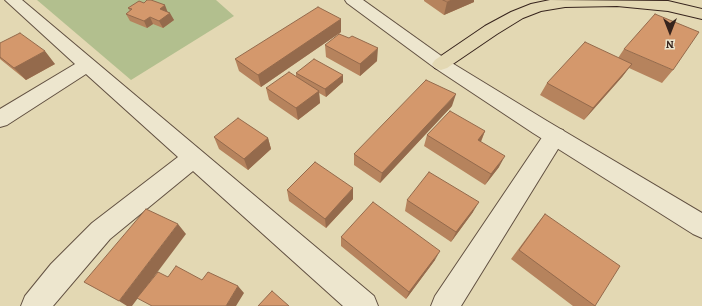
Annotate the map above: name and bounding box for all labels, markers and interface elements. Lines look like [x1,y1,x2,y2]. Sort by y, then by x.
north arrow [650,12,690,52]
text: N [666,37,674,52]

